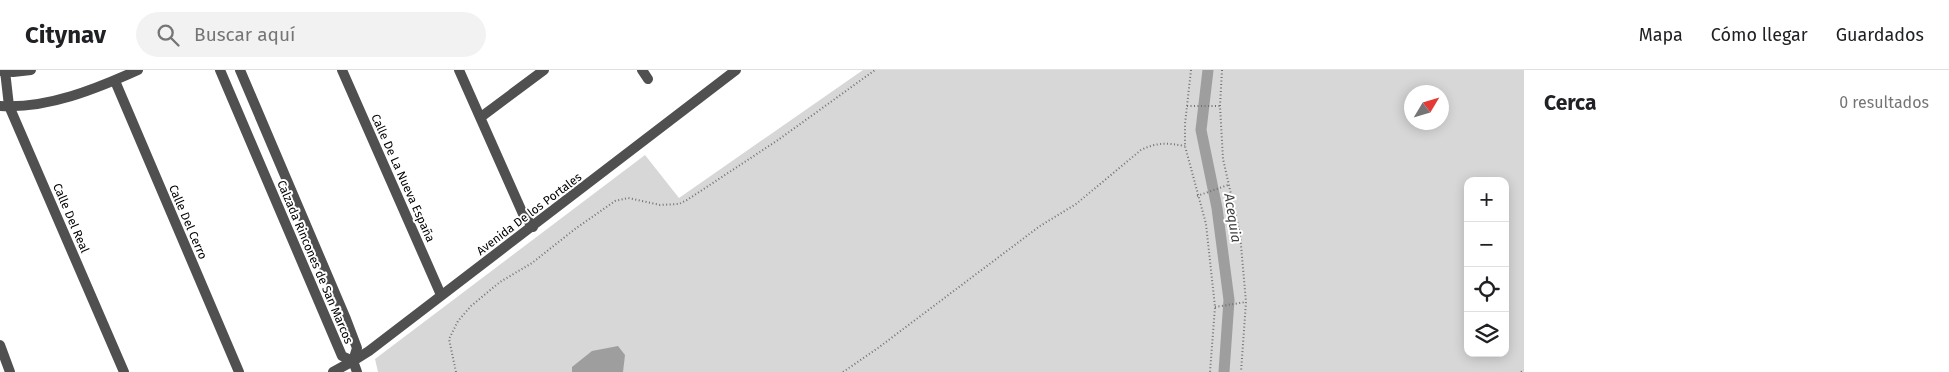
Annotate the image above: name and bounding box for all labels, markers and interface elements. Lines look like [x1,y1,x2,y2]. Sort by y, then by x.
search box [136,12,486,57]
text: Citynav [25,21,106,49]
icon: search [154,21,182,49]
text: Buscar aquí [194,23,295,46]
text: Mapa [1639,24,1683,46]
text: Cómo llegar [1711,24,1808,46]
text: Guardados [1836,24,1924,46]
north arrow [1404,85,1449,130]
text: Cerca [1544,90,1596,116]
text: 0 resultados [1839,93,1929,112]
street label: Calle De La Nueva España [368,112,438,244]
street label: Avenida De los Portales [474,170,585,258]
map controls [1464,177,1509,357]
button: + [1464,177,1509,222]
street label: Calzada Rincones de San Marcos [274,178,356,346]
street label: Calle Del Real [50,181,92,255]
street label: Calle Del Cerro [166,183,210,261]
water label: Acequia [1220,191,1245,244]
button: − [1464,222,1509,267]
button: locate [1464,267,1509,312]
button: layers [1464,312,1509,357]

